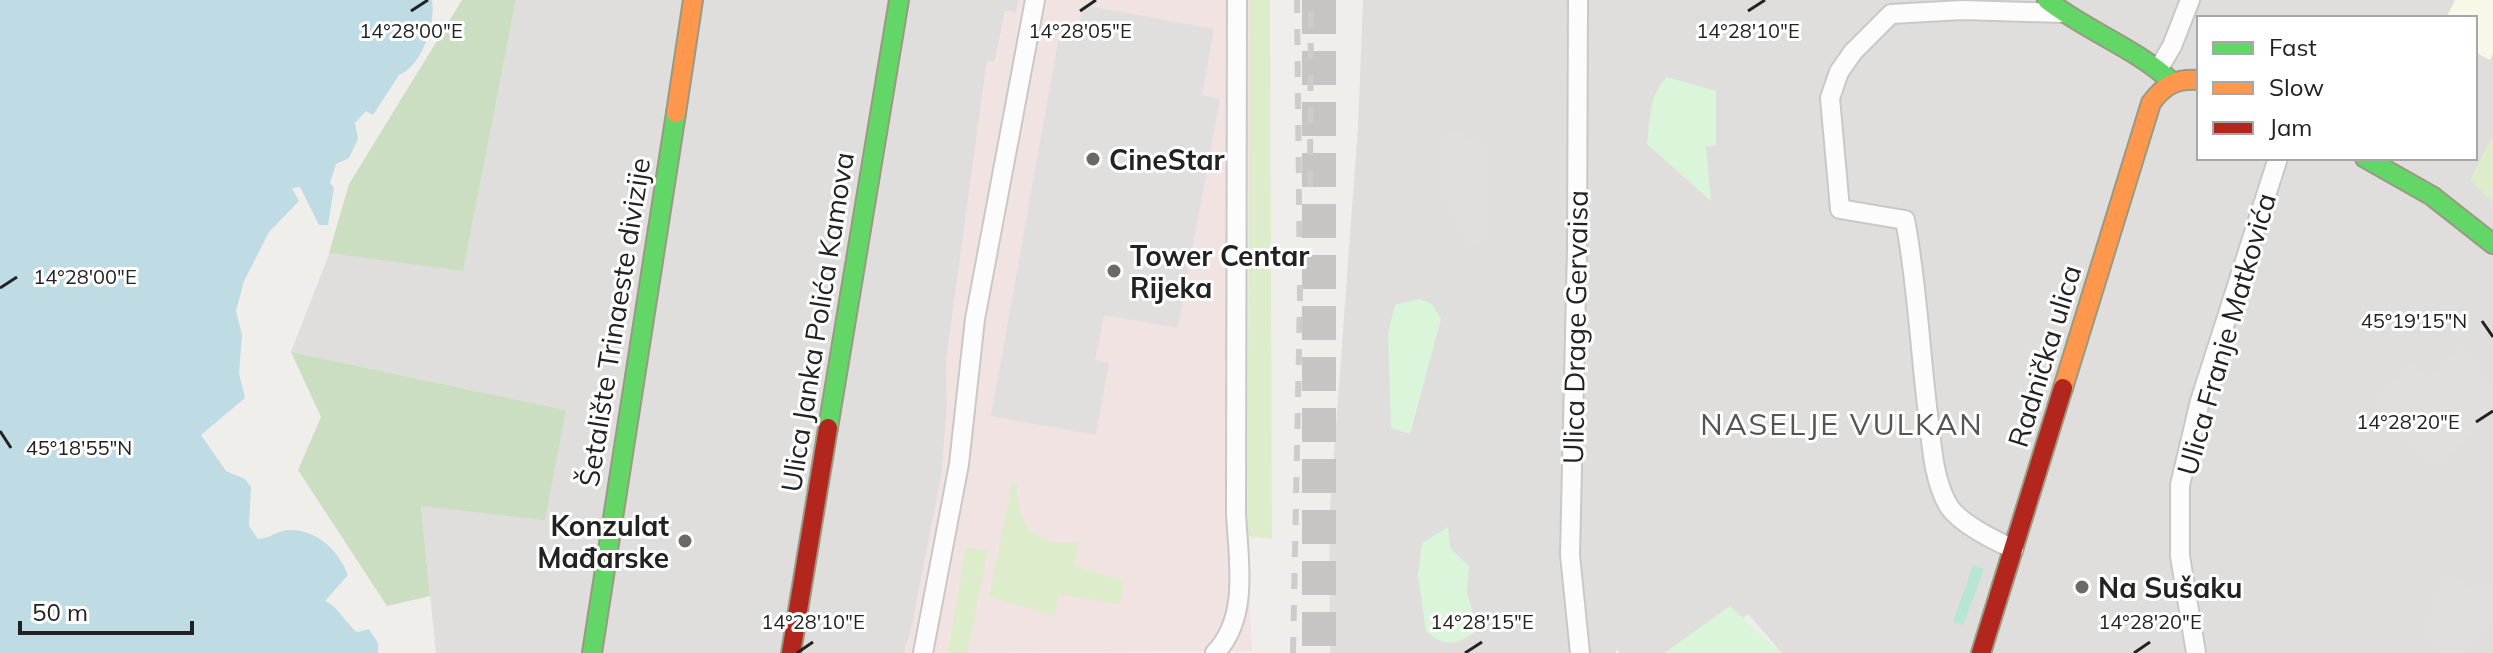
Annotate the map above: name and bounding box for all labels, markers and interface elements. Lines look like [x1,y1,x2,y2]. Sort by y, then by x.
legend [2197,16,2477,160]
text: 14°28'00"E [359,18,463,43]
text: 14°28'05"E [1028,18,1132,43]
text: 14°28'10"E [1696,18,1800,43]
text: Fast [2269,32,2317,62]
text: Slow [2269,72,2324,102]
text: Jam [2269,112,2312,142]
place label: CineStar [1109,142,1225,177]
street label: Ulica Janka Polića Kamova [773,150,861,494]
marker: CineStar [1084,150,1102,168]
street label: Šetalište Trinaeste divizije [571,155,657,489]
street label: Ulica Franje Matkovića [2169,189,2283,479]
street label: Ulica Drage Gervaisa [1555,190,1595,464]
place label: Tower Centar Rijeka [1130,238,1309,305]
street label: Radnička ulica [2000,261,2088,451]
marker: Tower Centar Rijeka [1105,262,1123,280]
text: 14°28'00"E [33,264,137,289]
text: 45°19'15"N [2361,308,2467,333]
district label: NASELJE VULKAN [1700,405,1984,443]
text: 14°28'20"E [2356,409,2460,434]
text: 45°18'55"N [26,435,132,460]
place label: Konzulat Mađarske [537,508,669,575]
marker: Konzulat Mađarske [676,532,694,550]
place label: Na Sušaku [2098,570,2242,605]
marker: Na Sušaku [2073,578,2091,596]
scale bar [20,585,192,635]
text: 50 m [32,597,88,627]
text: 14°28'10"E [761,609,865,634]
text: 14°28'15"E [1430,609,1534,634]
text: 14°28'20"E [2098,609,2202,634]

